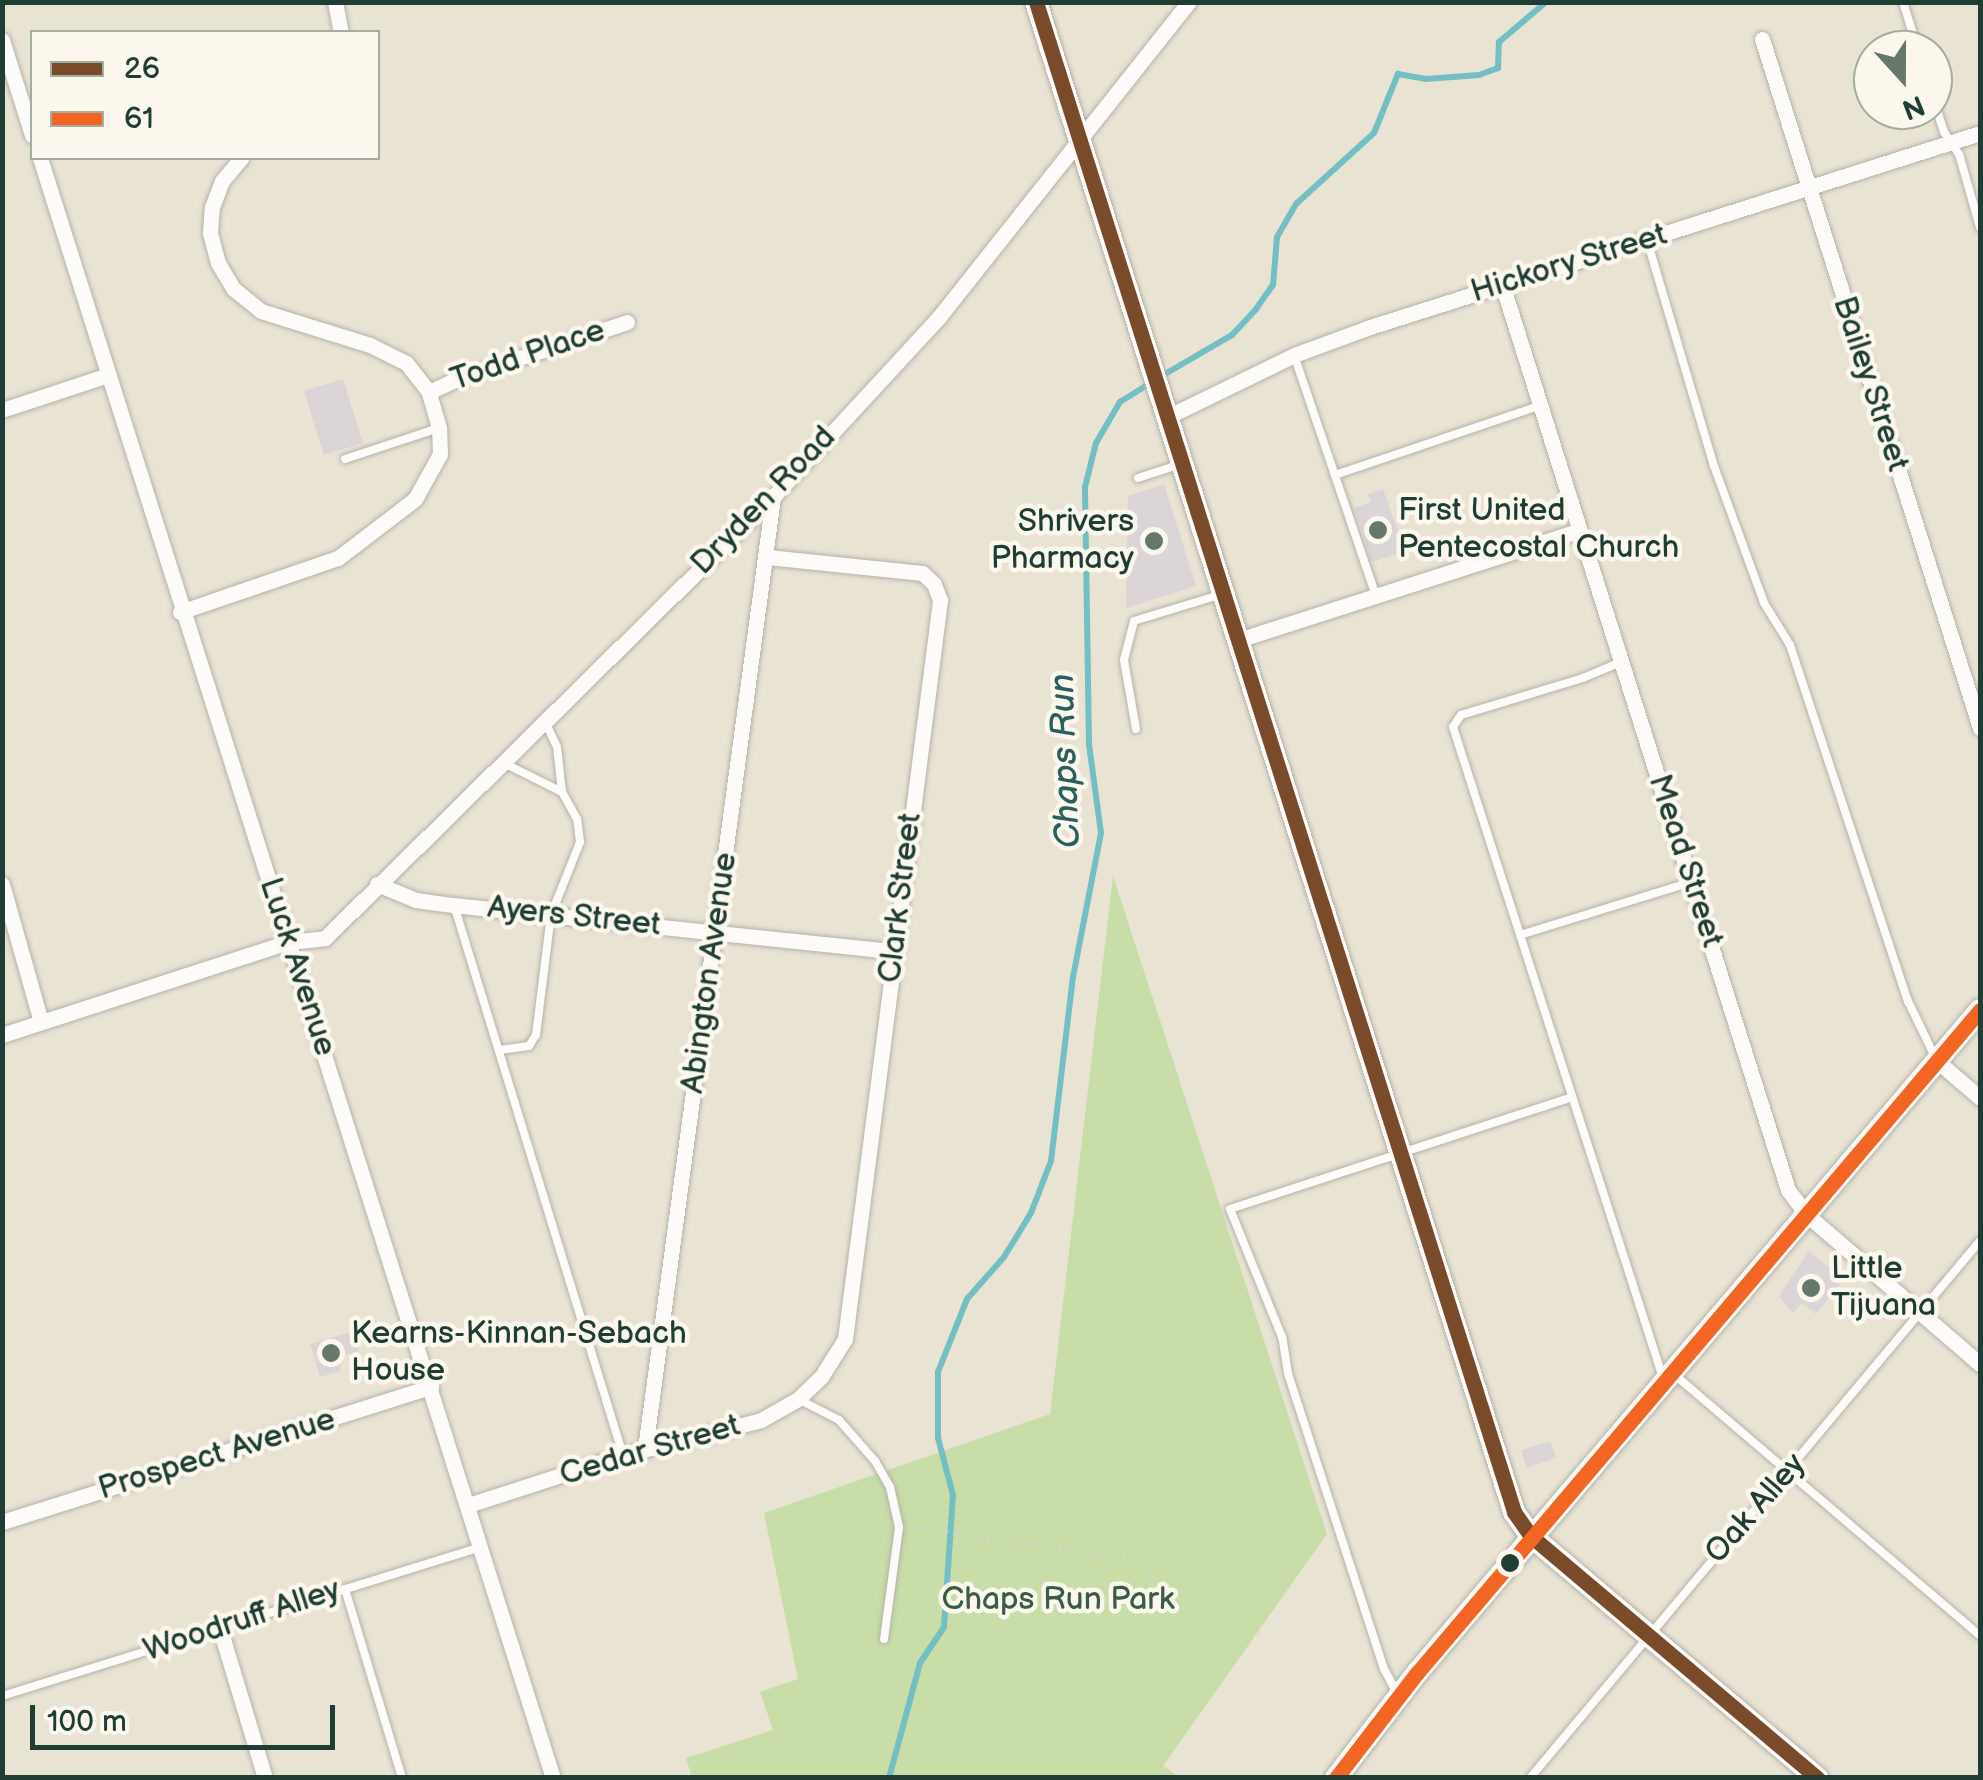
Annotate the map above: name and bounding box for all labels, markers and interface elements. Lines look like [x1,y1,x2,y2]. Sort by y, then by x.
legend [30,30,380,160]
north arrow [1853,30,1953,130]
text: 26 [124,51,160,87]
text: N [1897,87,1929,126]
text: 61 [124,101,154,137]
street label: Hickory Street [1465,216,1673,312]
street label: Bailey Street [1823,291,1917,477]
street label: Todd Place [446,312,610,400]
street label: Dryden Road [684,419,844,583]
place label: First United Pentecostal Church [1398,493,1679,568]
place label: Shrivers Pharmacy [991,504,1134,579]
marker: First United Pentecostal Church [1367,519,1389,541]
marker: Shrivers Pharmacy [1143,530,1165,552]
water label: Chaps Run [1042,673,1090,849]
street label: Mead Street [1639,770,1731,952]
street label: Clark Street [871,811,931,985]
street label: Abington Avenue [674,850,746,1096]
street label: Luck Avenue [250,873,344,1061]
street label: Ayers Street [485,889,663,945]
place label: Little Tijuana [1831,1251,1936,1326]
marker: Little Tijuana [1800,1277,1822,1299]
place label: Kearns-Kinnan-Sebach House [351,1316,687,1391]
marker: Kearns-Kinnan-Sebach House [320,1342,342,1364]
street label: Prospect Avenue [94,1401,340,1509]
street label: Cedar Street [555,1407,745,1495]
street label: Oak Alley [1698,1446,1814,1572]
unlabelled marker [1500,1553,1520,1573]
street label: Woodruff Alley [139,1571,345,1671]
park label: Chaps Run Park [941,1581,1175,1619]
scale bar [35,1685,340,1747]
text: 100 m [47,1704,127,1740]

